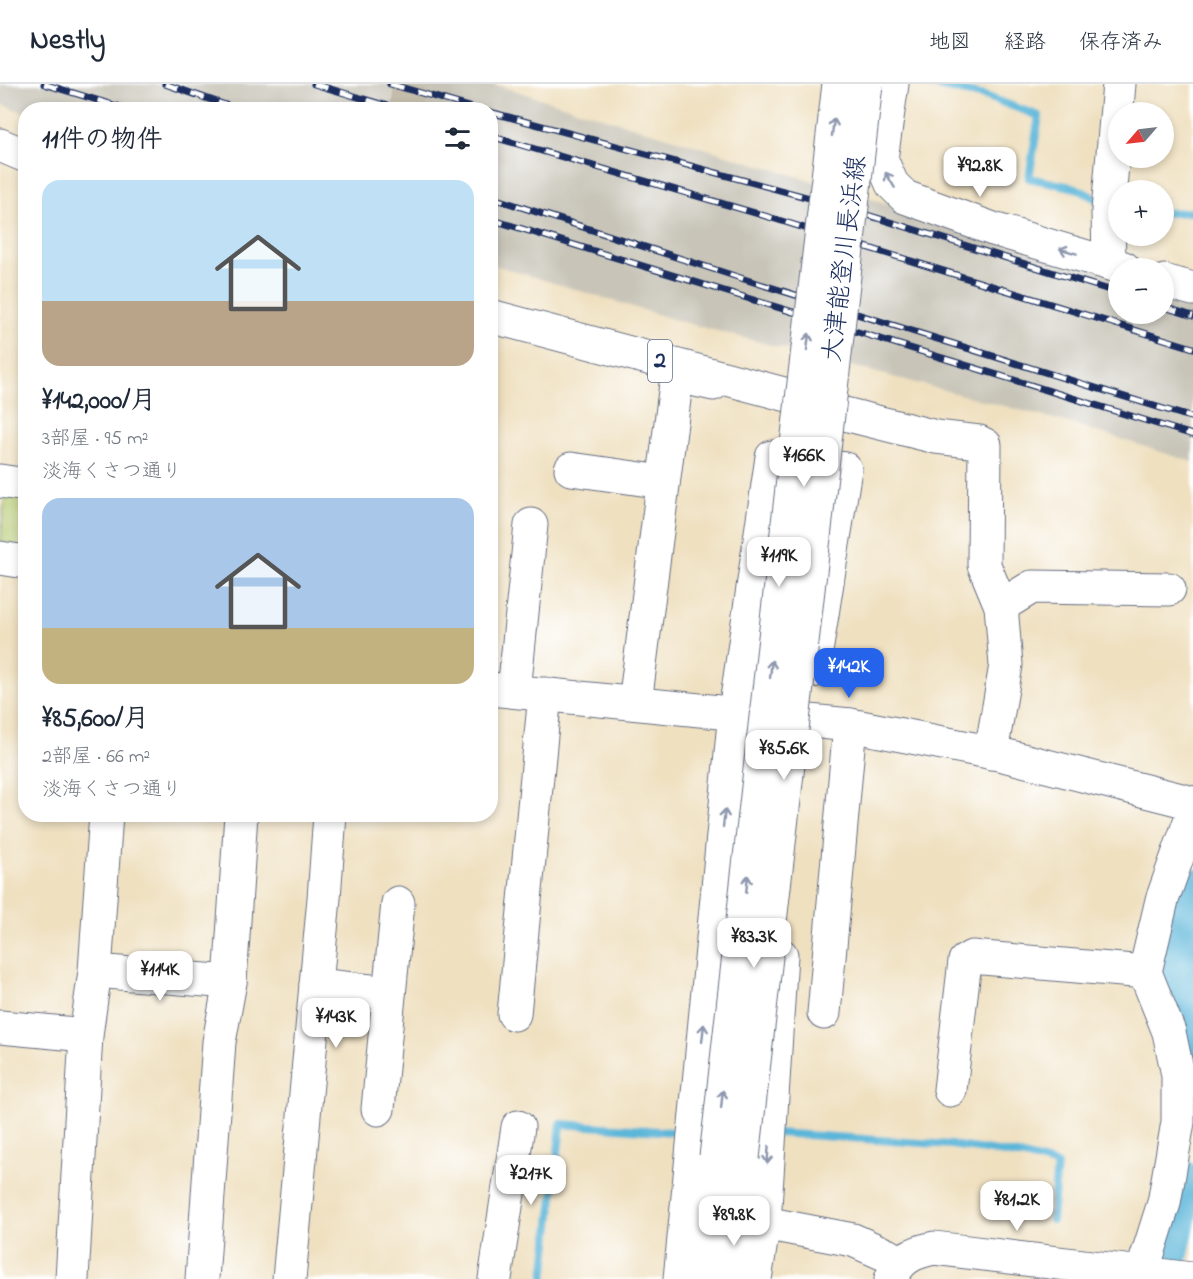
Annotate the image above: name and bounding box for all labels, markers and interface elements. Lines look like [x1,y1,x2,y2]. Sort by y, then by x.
text: Nestly [30,21,105,62]
text: 地図 [929,28,971,58]
text: 経路 [1004,28,1046,58]
text: 保存済み [1079,28,1163,58]
north arrow [1108,102,1174,168]
map controls [1108,102,1174,324]
one-way arrow [828,118,839,138]
text: 11件の物件 [42,122,163,160]
icon: filters [441,122,474,155]
pin: ¥92.8K [931,147,1029,198]
text: ¥92.8K [957,152,1003,181]
street label: 大津能登川長浜線 [814,153,878,365]
one-way arrow [884,172,896,189]
button: + [1108,180,1174,246]
icon: home [204,219,312,327]
one-way arrow [1059,245,1078,256]
button: − [1108,258,1174,324]
one-way arrow [803,332,814,352]
road number: 2 [648,340,672,382]
text: ¥142,000/月 [42,383,156,421]
text: 3部屋 · 95 m² [42,425,148,454]
pin: ¥166K [762,437,846,488]
text: ¥166K [783,442,825,471]
text: 淡海くさつ通り [42,458,182,487]
icon: home [204,537,312,645]
pin: ¥119K [737,537,821,588]
text: ¥119K [761,542,797,571]
pin: ¥142K [807,648,891,699]
text: ¥142K [828,653,870,682]
one-way arrow [766,660,777,680]
text: ¥85,600/月 [42,701,149,739]
pin: ¥85.6K [735,730,833,781]
text: ¥85.6K [759,735,809,764]
text: 2部屋 · 66 m² [42,743,150,772]
text: 淡海くさつ通り [42,776,182,805]
one-way arrow [719,808,730,828]
one-way arrow [742,875,753,894]
pin: ¥83.3K [705,918,803,969]
text: ¥83.3K [731,923,777,952]
pin: ¥114K [118,951,202,1002]
text: ¥114K [141,956,179,985]
pin: ¥143K [294,998,378,1049]
text: ¥143K [316,1003,356,1032]
one-way arrow [698,1023,709,1043]
one-way arrow [717,1089,728,1109]
one-way arrow [763,1144,774,1164]
pin: ¥217K [489,1155,573,1206]
text: ¥217K [510,1160,552,1189]
pin: ¥81.2K [968,1181,1066,1232]
text: ¥81.2K [994,1186,1040,1215]
pin: ¥89.8K [685,1196,783,1247]
text: ¥89.8K [713,1201,755,1230]

